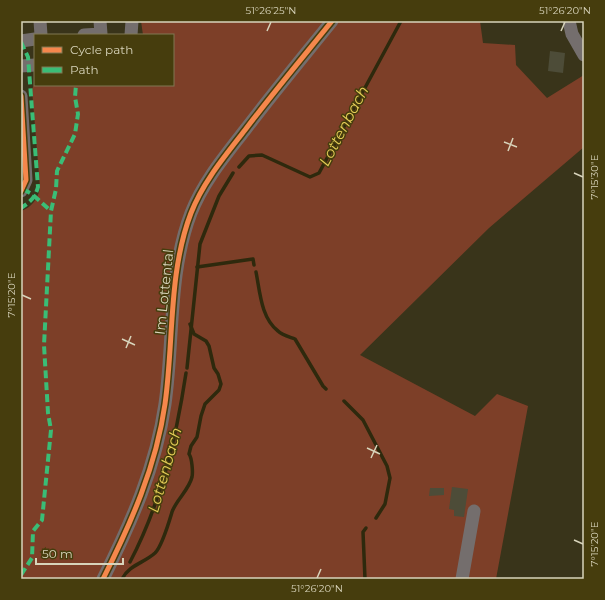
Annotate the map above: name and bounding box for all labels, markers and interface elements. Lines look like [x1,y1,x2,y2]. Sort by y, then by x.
text: 51°26'25"N [246,4,296,17]
text: 51°26'20"N [539,4,591,17]
legend [34,34,174,86]
text: Cycle path [70,42,133,57]
text: Path [70,62,99,77]
water label: Lottenbach [315,83,373,169]
text: 7°15'30"E [588,154,601,199]
street label: Im Lottental [151,248,177,336]
text: 7°15'20"E [5,272,18,317]
water label: Lottenbach [143,425,186,515]
text: 7°15'20"E [588,521,601,566]
scale bar [36,540,123,566]
text: 50 m [42,546,73,561]
text: 51°26'20"N [291,582,343,595]

